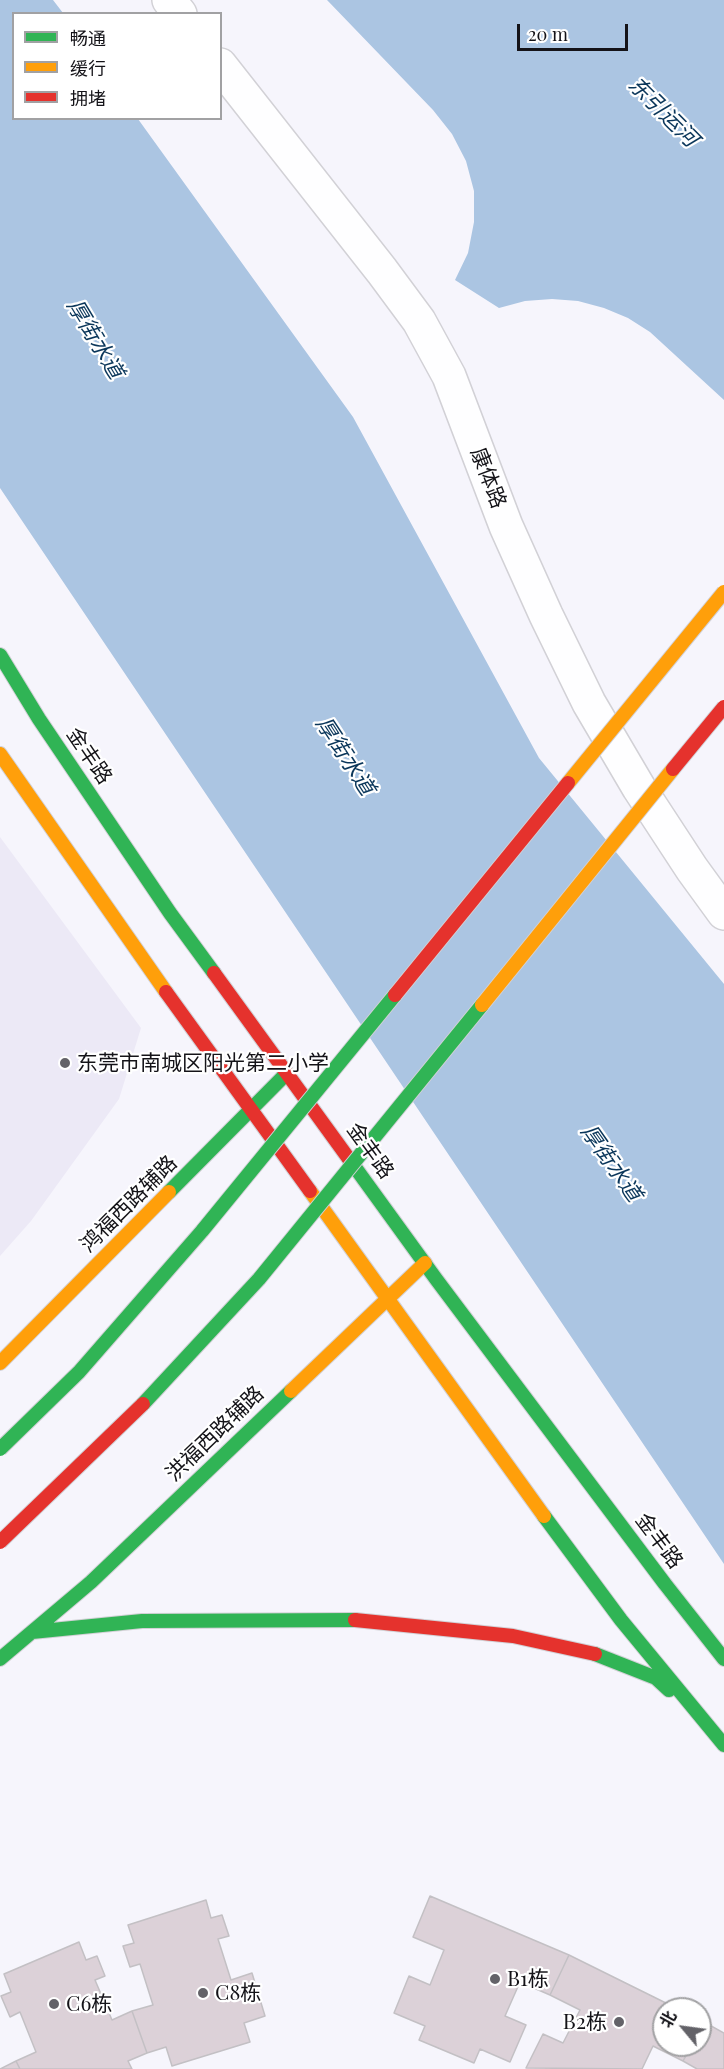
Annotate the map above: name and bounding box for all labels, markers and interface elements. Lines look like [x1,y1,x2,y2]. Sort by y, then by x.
legend [12,12,222,120]
scale bar [520,12,631,50]
text: 20 m [528,22,568,46]
text: 畅通 [70,26,106,50]
text: 缓行 [70,56,106,80]
water label: 东引运河 [623,72,703,152]
text: 拥堵 [70,86,106,110]
water label: 厚街水道 [61,294,129,384]
street label: 康体路 [465,444,511,512]
water label: 厚街水道 [310,712,380,800]
street label: 金丰路 [61,723,117,789]
place label: 东莞市南城区阳光第二小学 [77,1050,329,1076]
marker: 东莞市南城区阳光第二小学 [58,1056,72,1070]
street label: 金丰路 [341,1118,399,1184]
water label: 厚街水道 [575,1119,647,1207]
street label: 鸿福西路辅路 [76,1151,182,1257]
street label: 洪福西路辅路 [161,1381,269,1487]
street label: 金丰路 [630,1508,688,1574]
place label: B1栋 [507,1966,549,1992]
marker: B1栋 [488,1972,502,1986]
place label: C8栋 [215,1980,261,2006]
marker: C8栋 [196,1986,210,2000]
place label: C6栋 [66,1991,112,2017]
marker: C6栋 [47,1997,61,2011]
north arrow [652,1997,712,2057]
text: 北 [654,2007,681,2031]
place label: B2栋 [563,2009,607,2035]
marker: B2栋 [612,2015,626,2029]

